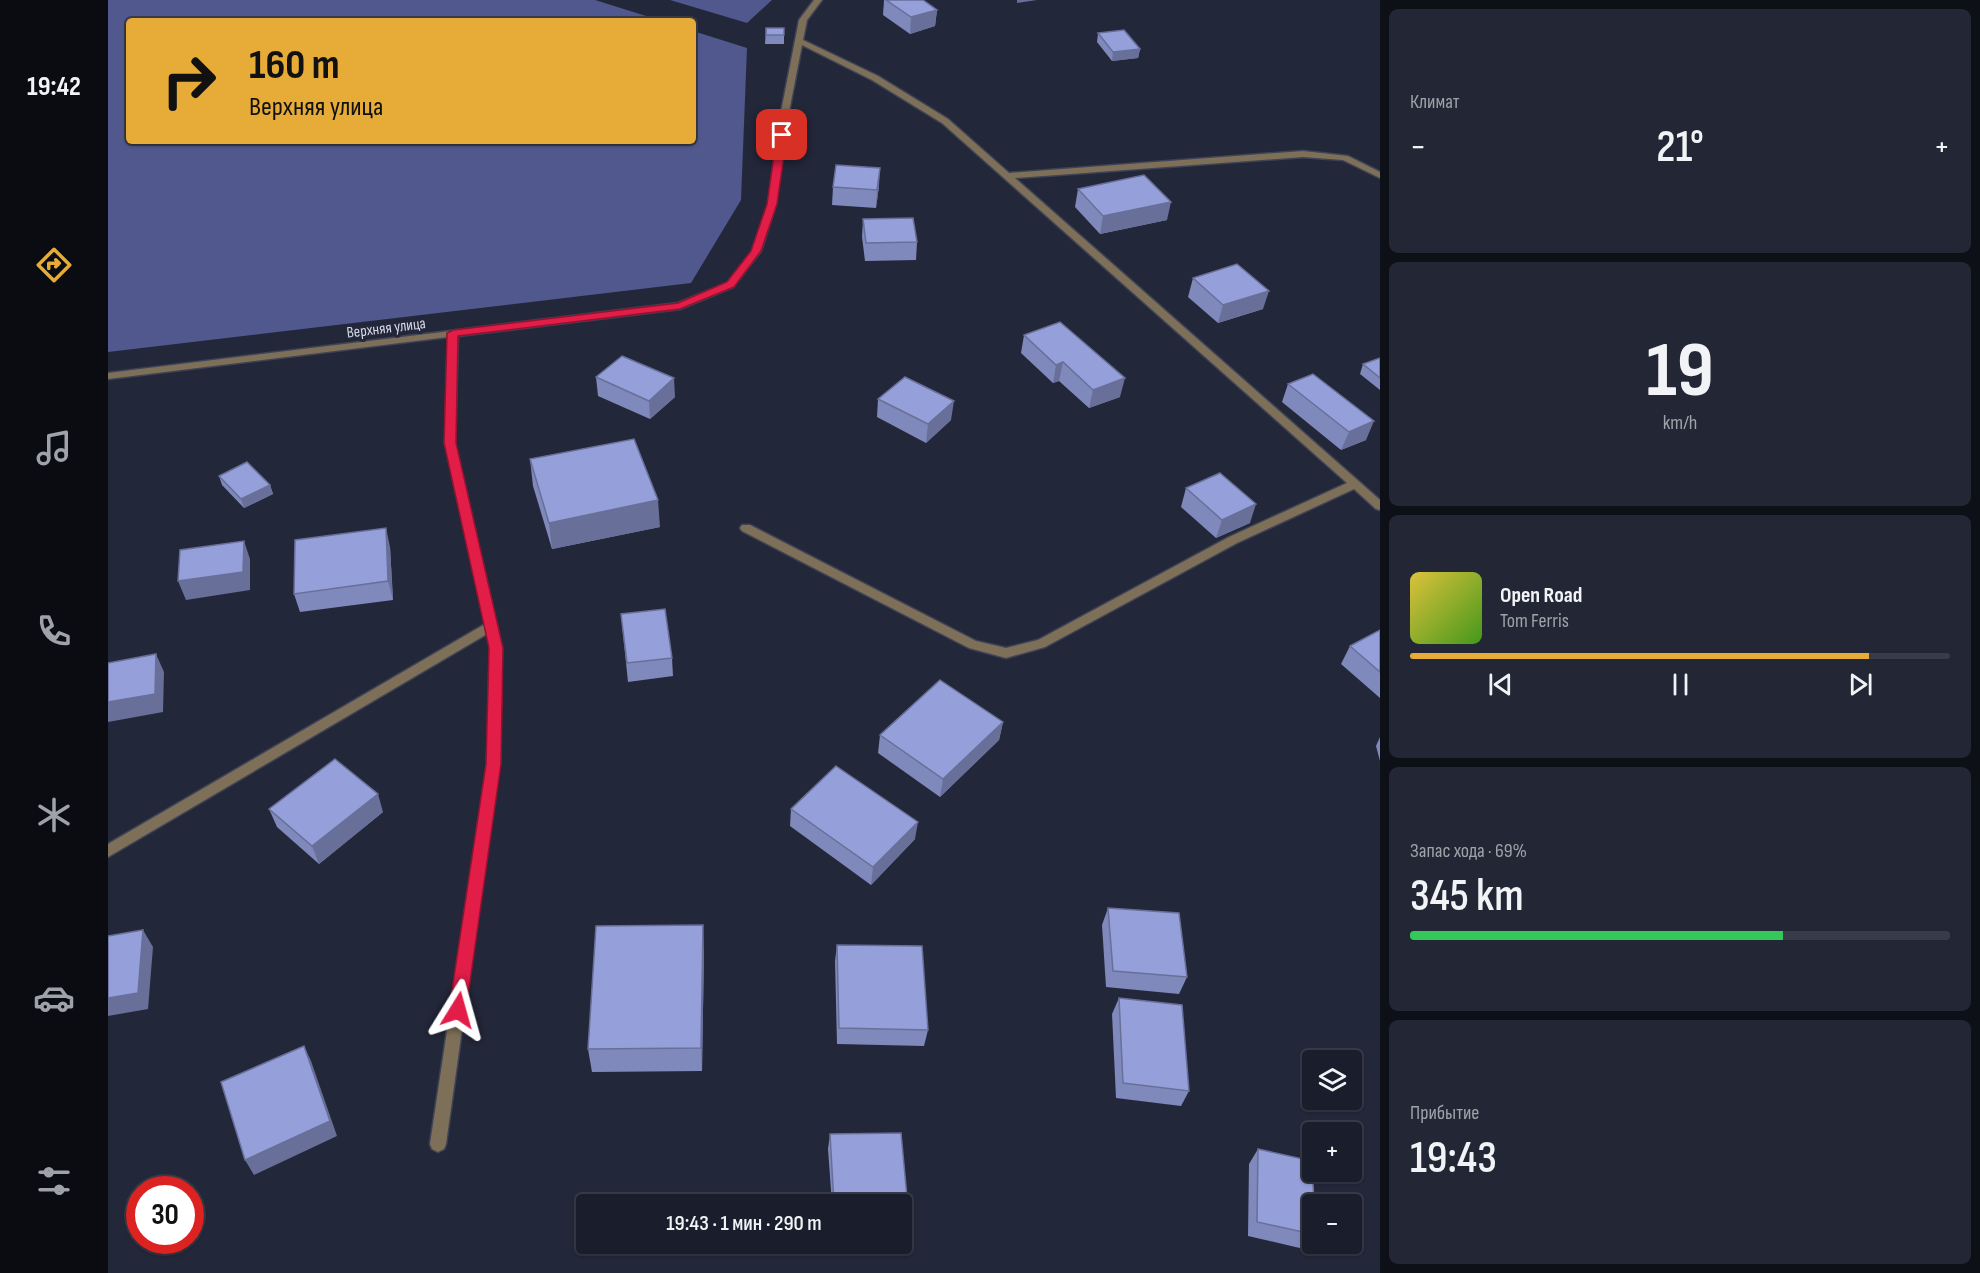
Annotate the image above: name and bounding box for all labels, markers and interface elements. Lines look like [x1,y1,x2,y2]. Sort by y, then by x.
text: 160 m [249,40,340,91]
icon: right [150,42,228,120]
text: 19:42 [27,71,81,103]
text: Климат [1410,90,1460,114]
text: Верхняя улица [249,91,383,123]
pin [756,109,807,160]
icon: arrive [765,118,798,151]
text: 21° [1656,120,1704,175]
text: − [1410,127,1426,167]
text: + [1934,127,1950,167]
icon: directions [33,244,75,286]
street label: Верхняя улица [346,314,427,343]
text: 19 [1646,325,1714,418]
text: km/h [1663,411,1697,435]
icon: music [33,427,75,469]
text: Open Road [1500,582,1582,609]
text: Tom Ferris [1500,609,1569,633]
icon: phone [33,610,75,652]
icon: previous [1484,668,1517,701]
icon: pause [1664,668,1697,701]
icon: next [1844,668,1877,701]
icon: climate [33,794,75,836]
text: Запас хода · 69% [1410,839,1527,863]
text: 345 km [1410,869,1524,924]
icon: car [33,977,75,1019]
position arrow [426,978,490,1042]
map controls [1302,1050,1362,1254]
button: layers [1302,1050,1362,1110]
text: Прибытие [1410,1101,1479,1125]
button: + [1302,1122,1362,1182]
text: 19:43 [1410,1131,1497,1186]
icon: filters [33,1160,75,1202]
speed limit sign: 30 [126,1176,204,1254]
button: − [1302,1194,1362,1254]
text: 19:43 · 1 мин · 290 m [666,1210,822,1237]

